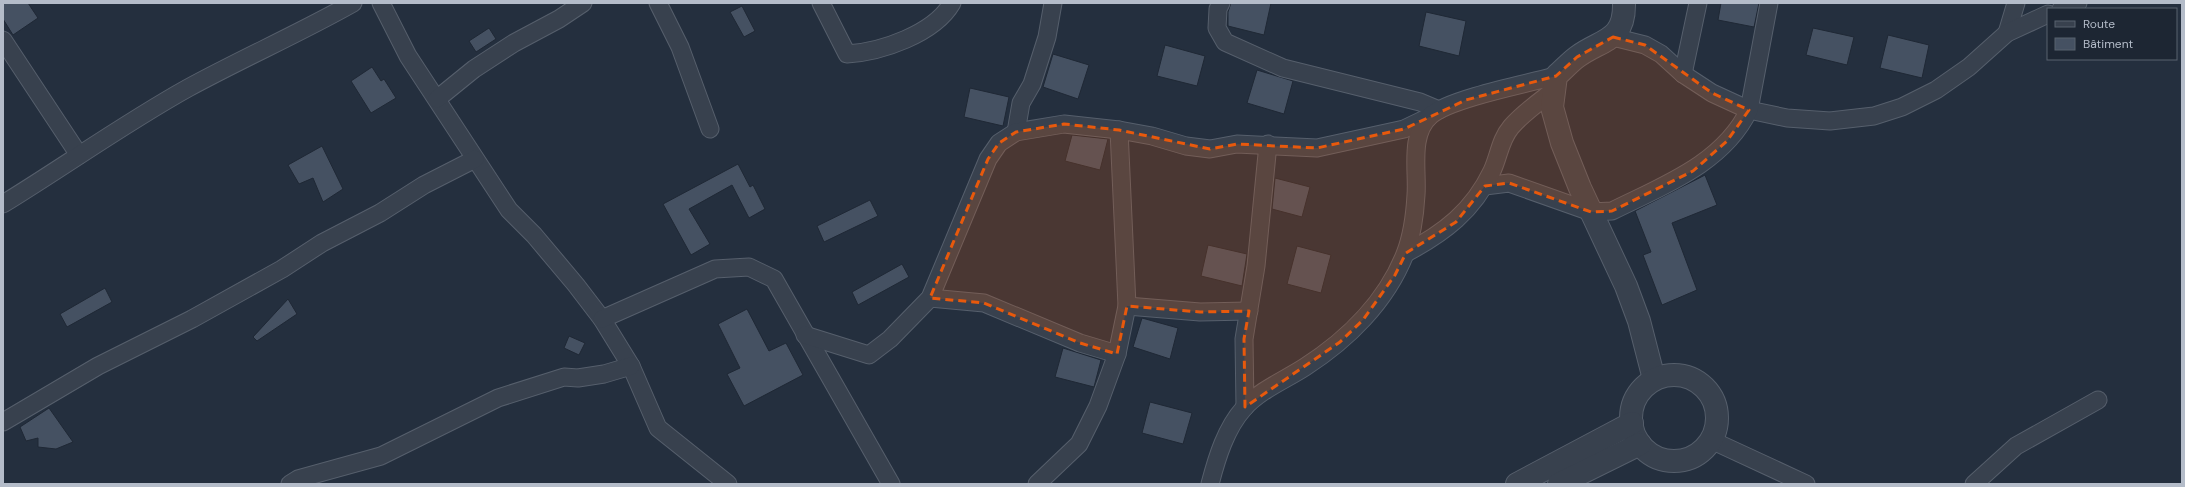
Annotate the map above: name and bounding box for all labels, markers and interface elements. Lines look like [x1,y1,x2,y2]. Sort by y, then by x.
legend [2047,8,2177,60]
text: Route [2083,16,2115,32]
text: Bâtiment [2083,36,2134,52]

